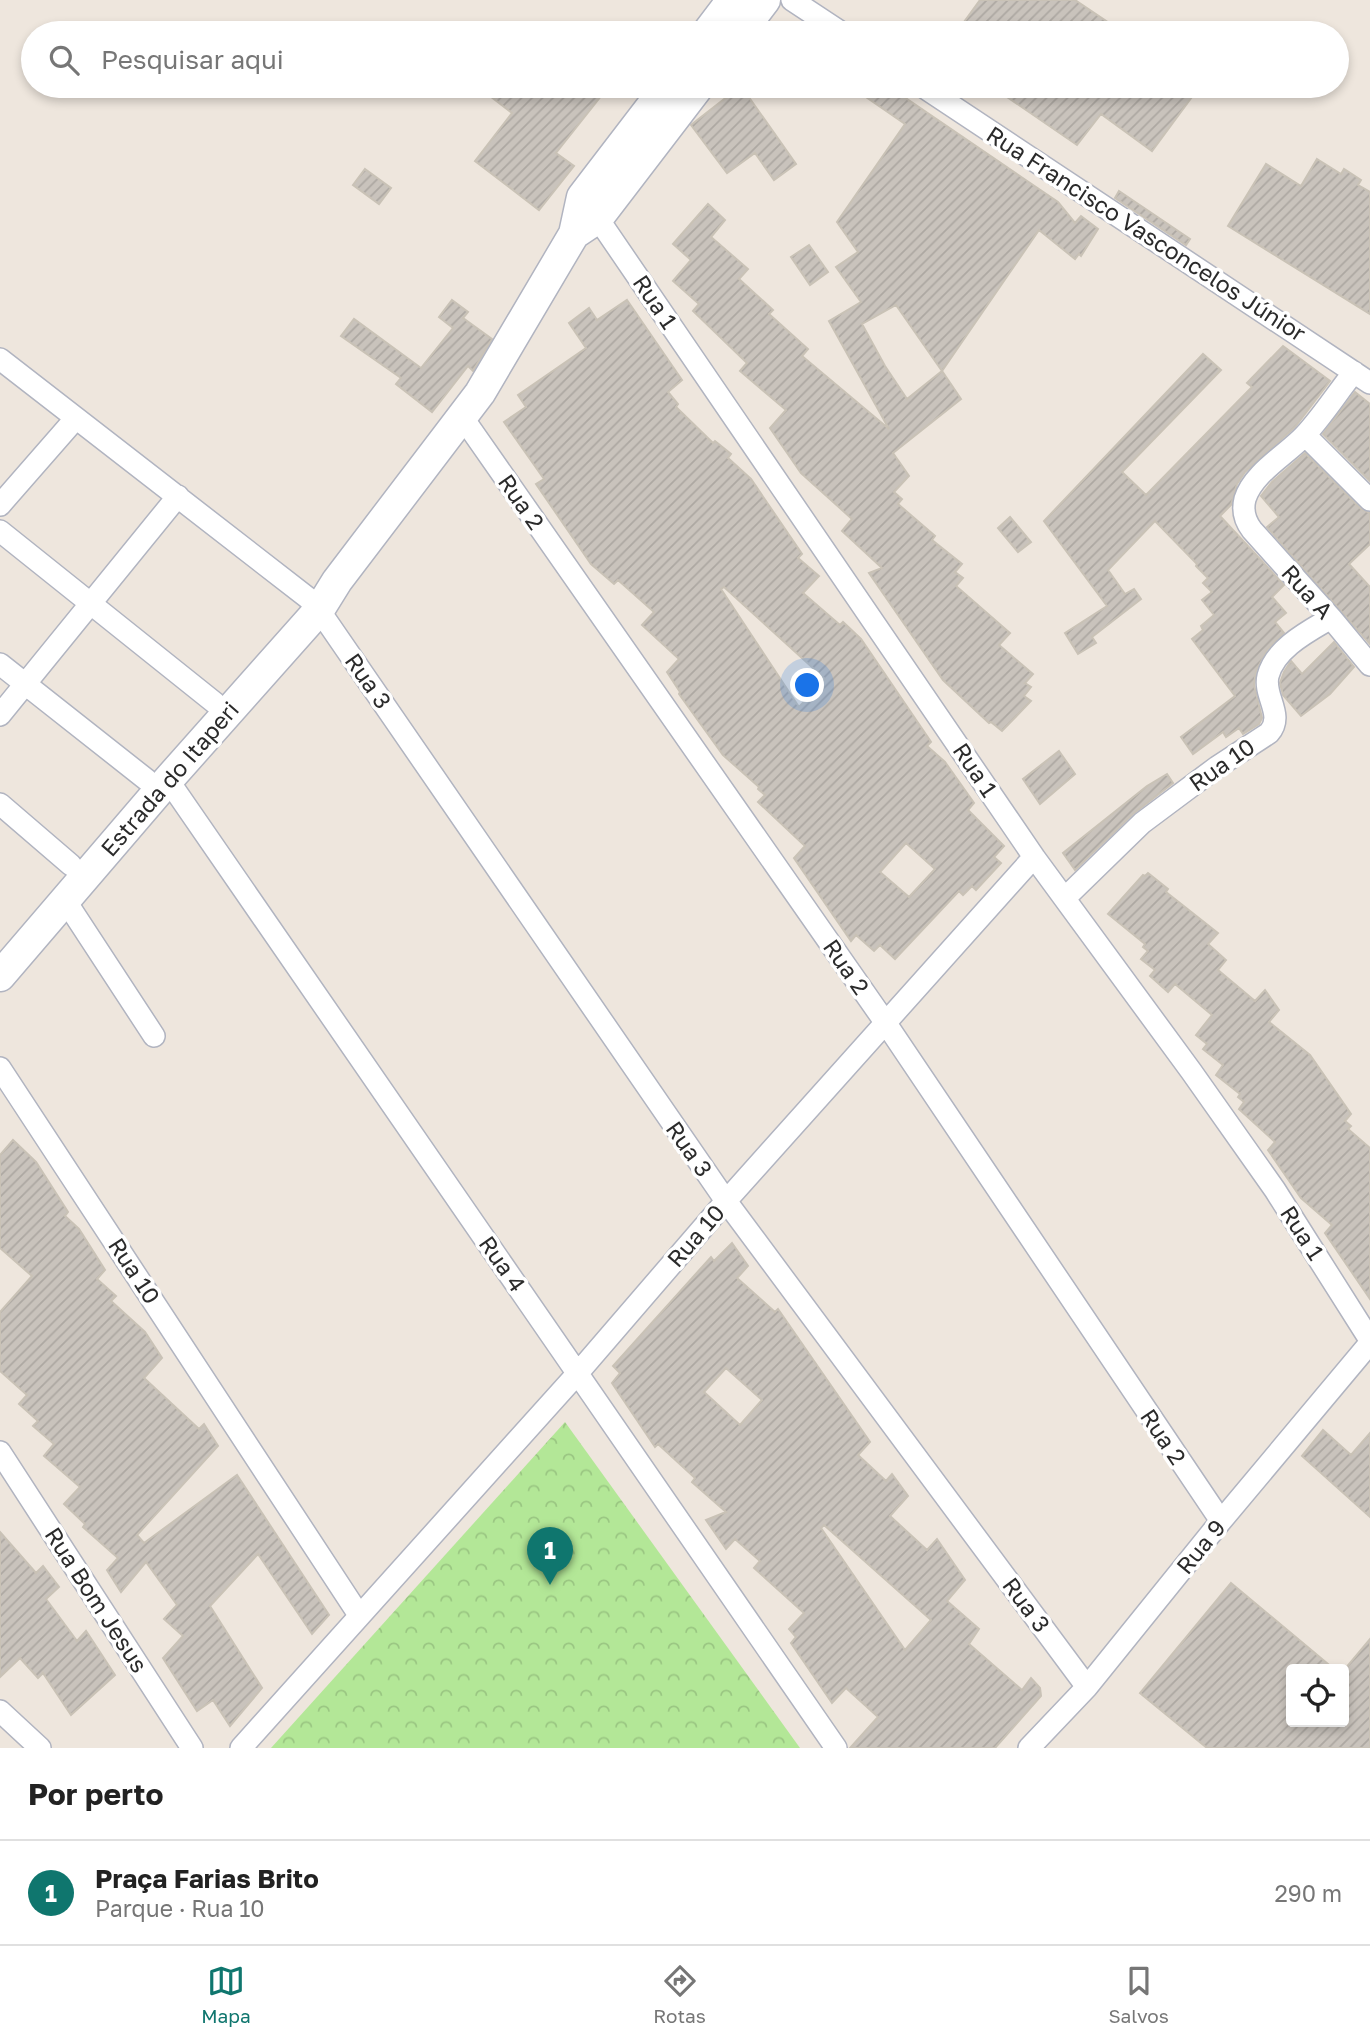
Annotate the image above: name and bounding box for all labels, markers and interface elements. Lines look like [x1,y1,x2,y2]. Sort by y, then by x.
search box [21,21,1349,98]
icon: search [45,41,83,79]
text: Pesquisar aqui [101,44,284,75]
street label: Rua Francisco Vasconcelos Júnior [982,119,1311,347]
street label: Rua 1 [628,269,684,334]
street label: Rua 2 [493,468,551,535]
street label: Rua A [1276,558,1339,624]
street label: Rua 3 [340,647,398,714]
your location [790,668,824,702]
street label: Estrada do Itaperi [94,695,244,861]
street label: Rua 10 [1183,732,1259,797]
street label: Rua 1 [948,737,1004,802]
street label: Rua 2 [818,933,876,1000]
street label: Rua 3 [661,1115,719,1182]
street label: Rua 10 [661,1199,730,1272]
street label: Rua 1 [1275,1200,1331,1265]
street label: Rua 4 [474,1230,532,1297]
street label: Rua 10 [103,1232,167,1309]
street label: Rua 2 [1135,1403,1193,1470]
street label: Rua 9 [1170,1514,1231,1579]
street label: Rua Bom Jesus [39,1522,154,1677]
pin: 1 [527,1527,573,1585]
street label: Rua 3 [997,1571,1056,1637]
map controls [1286,1664,1349,1727]
button: locate [1286,1664,1349,1727]
text: Por perto [28,1776,163,1812]
text: Praça Farias Brito [95,1863,319,1894]
text: 1 [45,1879,57,1907]
text: 290 m [1274,1879,1342,1907]
text: Parque · Rua 10 [95,1894,265,1922]
tab: Mapa [201,1962,251,2027]
tab: Rotas [653,1962,706,2027]
tab: Salvos [1108,1962,1169,2027]

